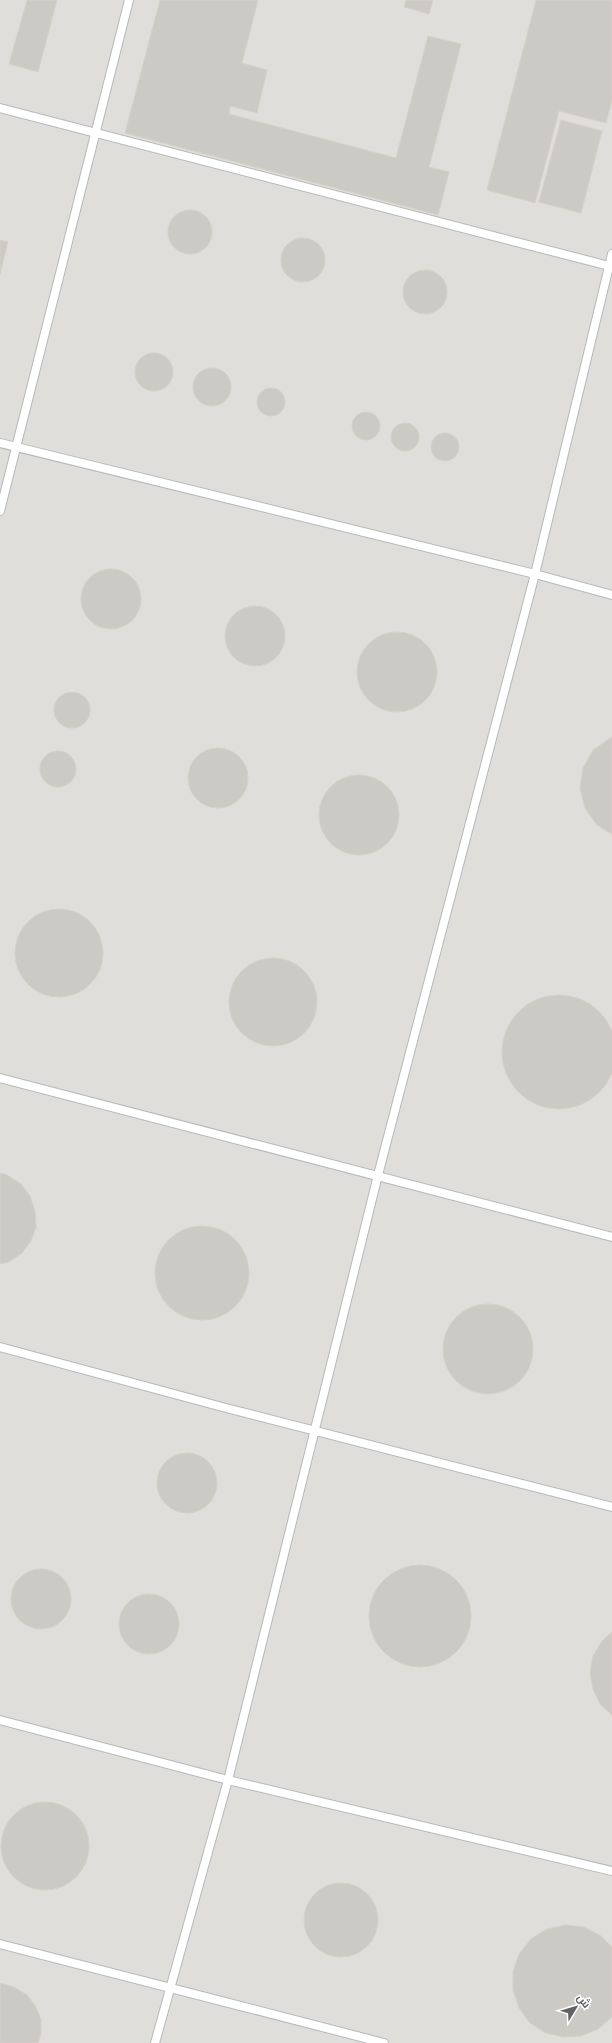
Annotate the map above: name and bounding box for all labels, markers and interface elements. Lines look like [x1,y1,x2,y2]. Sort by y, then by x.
north arrow [556,1987,596,2027]
text: ش [574,1992,593,2011]

